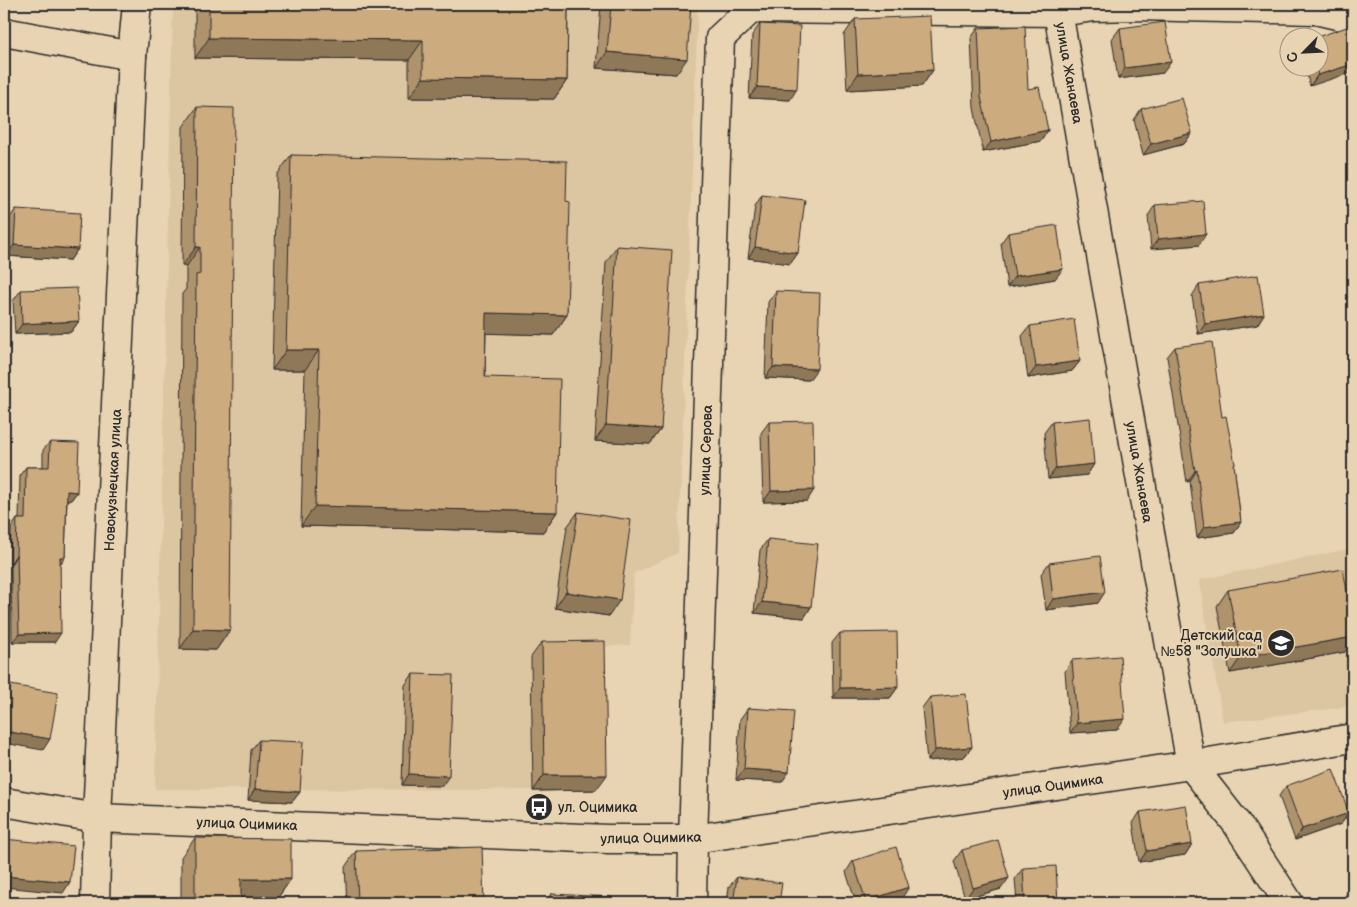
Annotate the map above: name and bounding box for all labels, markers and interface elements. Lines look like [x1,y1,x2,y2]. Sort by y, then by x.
street label: улица Жанаева [1052,21,1086,126]
north arrow [1280,28,1330,78]
text: С [1283,49,1302,65]
street label: улица Серова [696,404,716,496]
street label: Новокузнецкая улица [101,408,125,552]
street label: улица Жанаева [1122,420,1156,525]
place label: Детский сад №58 "Золушка" [1161,627,1262,660]
school or university icon: Детский сад №58 "Золушка" [1266,628,1296,658]
street label: улица Оцимика [1002,770,1105,801]
bus stop icon: ул. Оцимика [524,792,554,822]
place label: ул. Оцимика [558,799,638,816]
street label: улица Оцимика [196,814,299,834]
street label: улица Оцимика [600,829,702,847]

